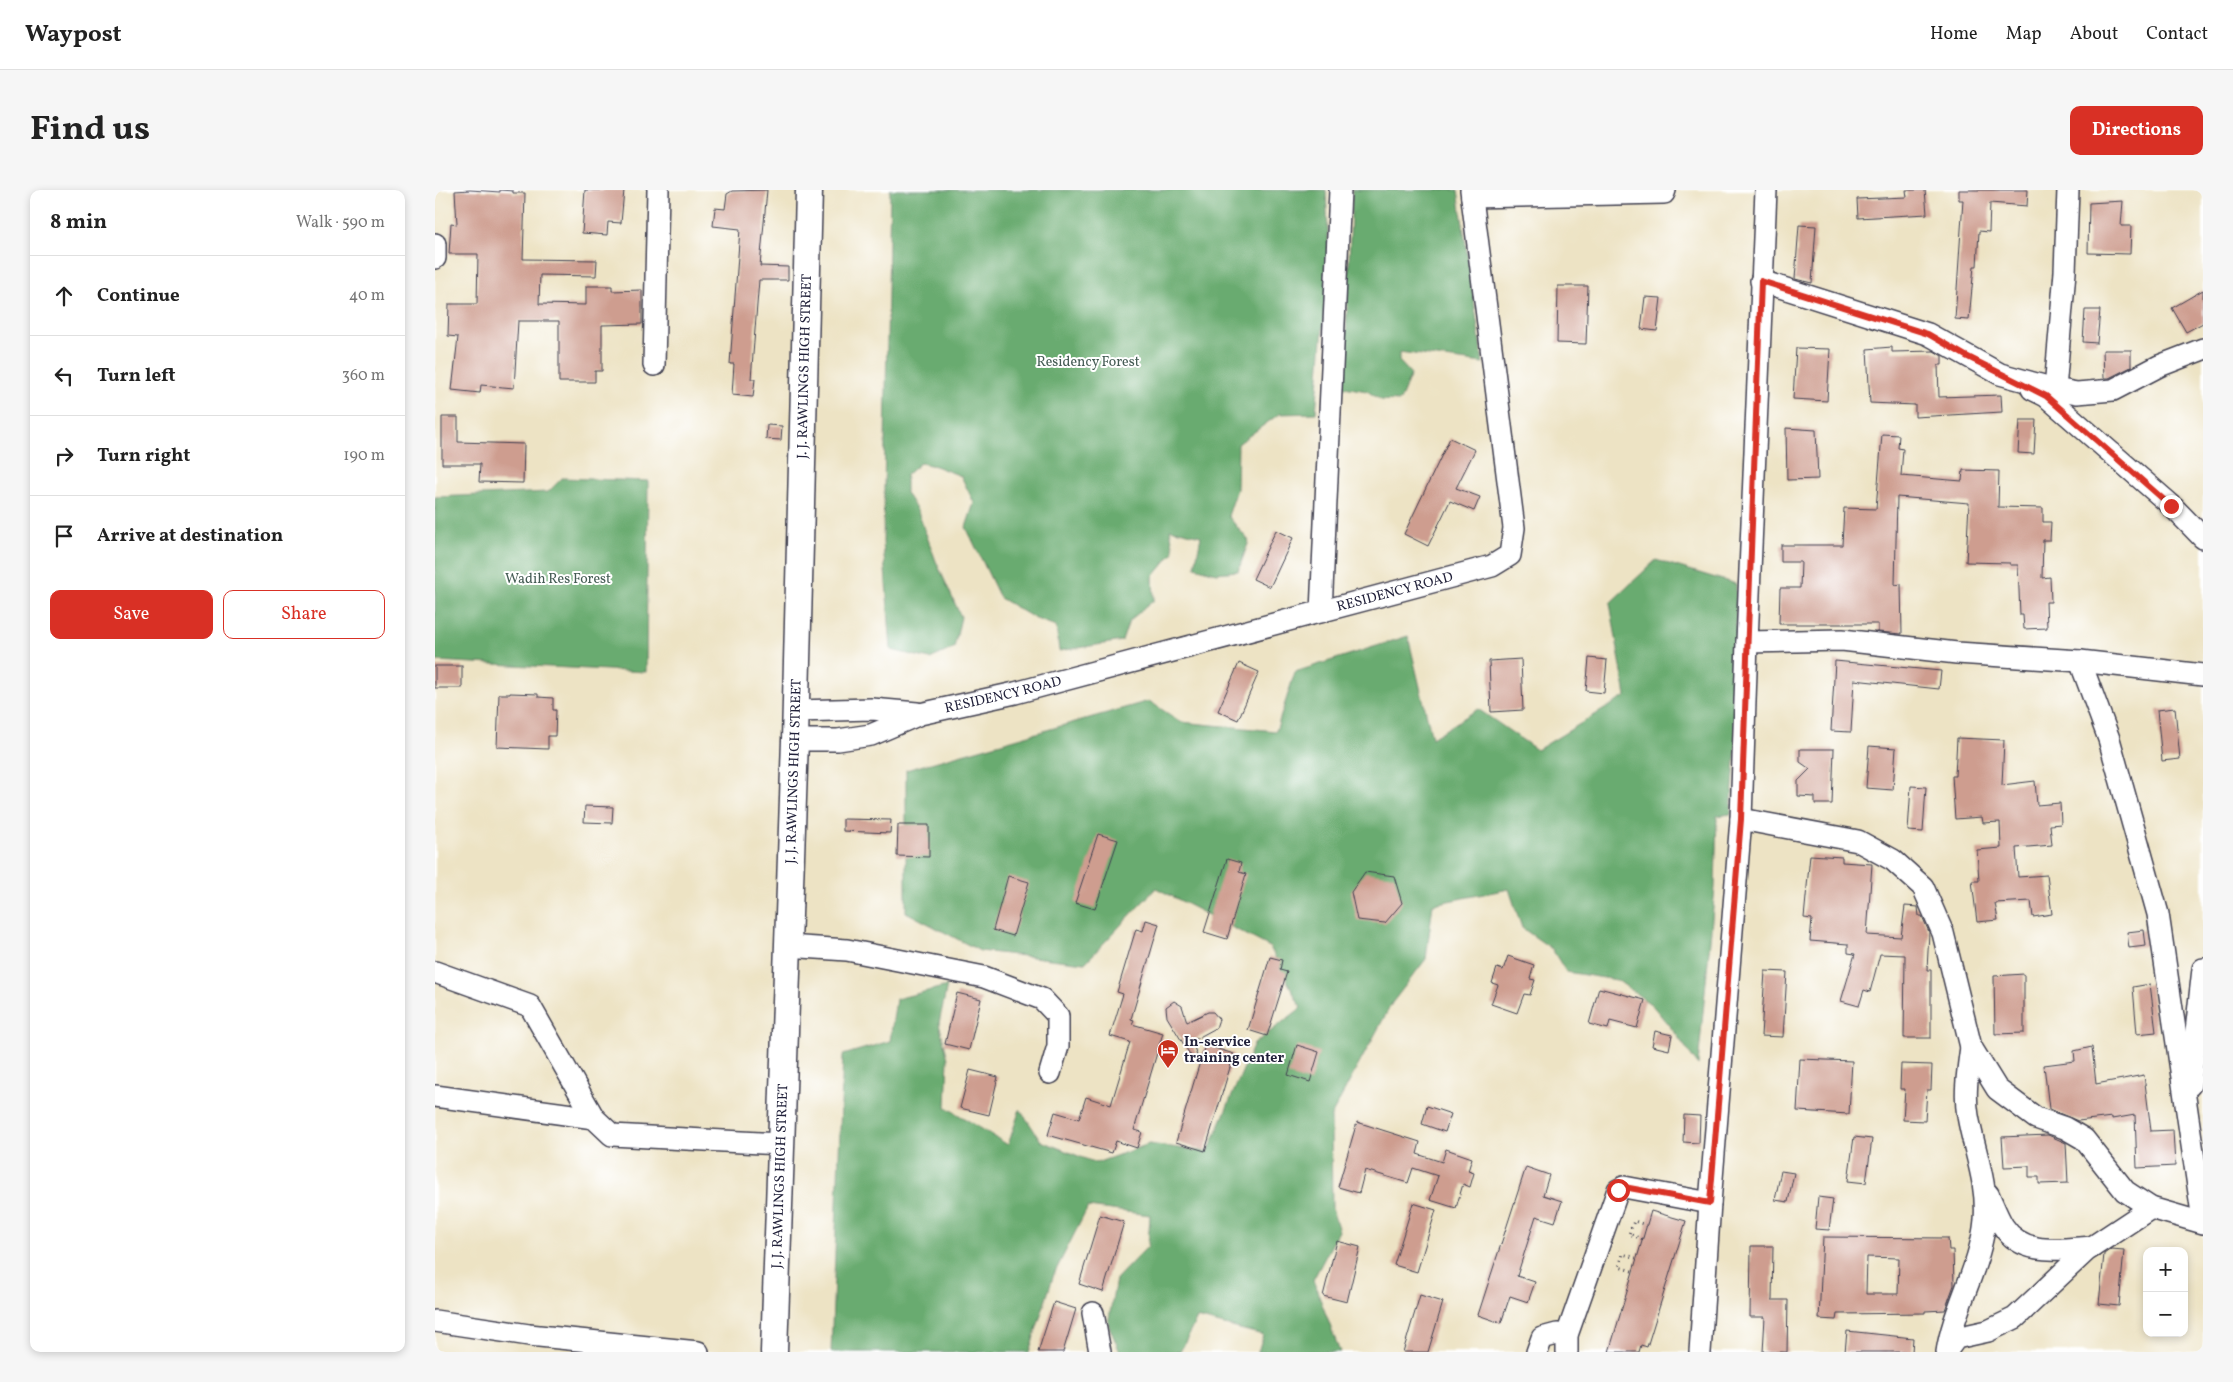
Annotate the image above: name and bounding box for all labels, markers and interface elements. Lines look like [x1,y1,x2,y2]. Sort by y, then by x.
text: Waypost [25,18,122,52]
text: Home [1930,22,1978,47]
text: Map [2006,22,2042,47]
text: About [2070,22,2118,47]
text: Contact [2146,22,2208,47]
text: Find us [30,106,150,154]
button: Directions [2070,106,2203,155]
text: 8 min [50,208,107,237]
text: Walk · 590 m [296,212,385,234]
street label: J. J. RAWLINGS HIGH STREET [793,274,816,459]
icon: ahead [50,282,78,310]
text: Continue [97,283,180,309]
text: 40 m [349,285,385,307]
park label: Residency Forest [1036,353,1140,372]
icon: left [50,362,78,390]
text: Turn left [97,363,176,389]
text: 360 m [342,365,385,387]
icon: right [50,442,78,470]
text: Turn right [97,443,190,469]
text: 190 m [343,445,385,467]
route end [2160,495,2183,518]
icon: arrive [50,522,78,550]
text: Arrive at destination [97,523,283,549]
street label: RESIDENCY ROAD [1335,567,1455,616]
park label: Wadih Res Forest [505,570,611,589]
button: Save [50,590,213,639]
button: Share [223,590,385,639]
street label: RESIDENCY ROAD [943,672,1064,718]
street label: J. J. RAWLINGS HIGH STREET [781,679,806,864]
place label: In-service training center [1184,1033,1285,1068]
hotel icon: In-service training center [1156,1038,1180,1069]
street label: J. J. RAWLINGS HIGH STREET [767,1083,793,1269]
route start [1607,1179,1630,1202]
map controls [2143,1247,2188,1337]
button: + [2143,1247,2188,1292]
button: − [2143,1292,2188,1337]

